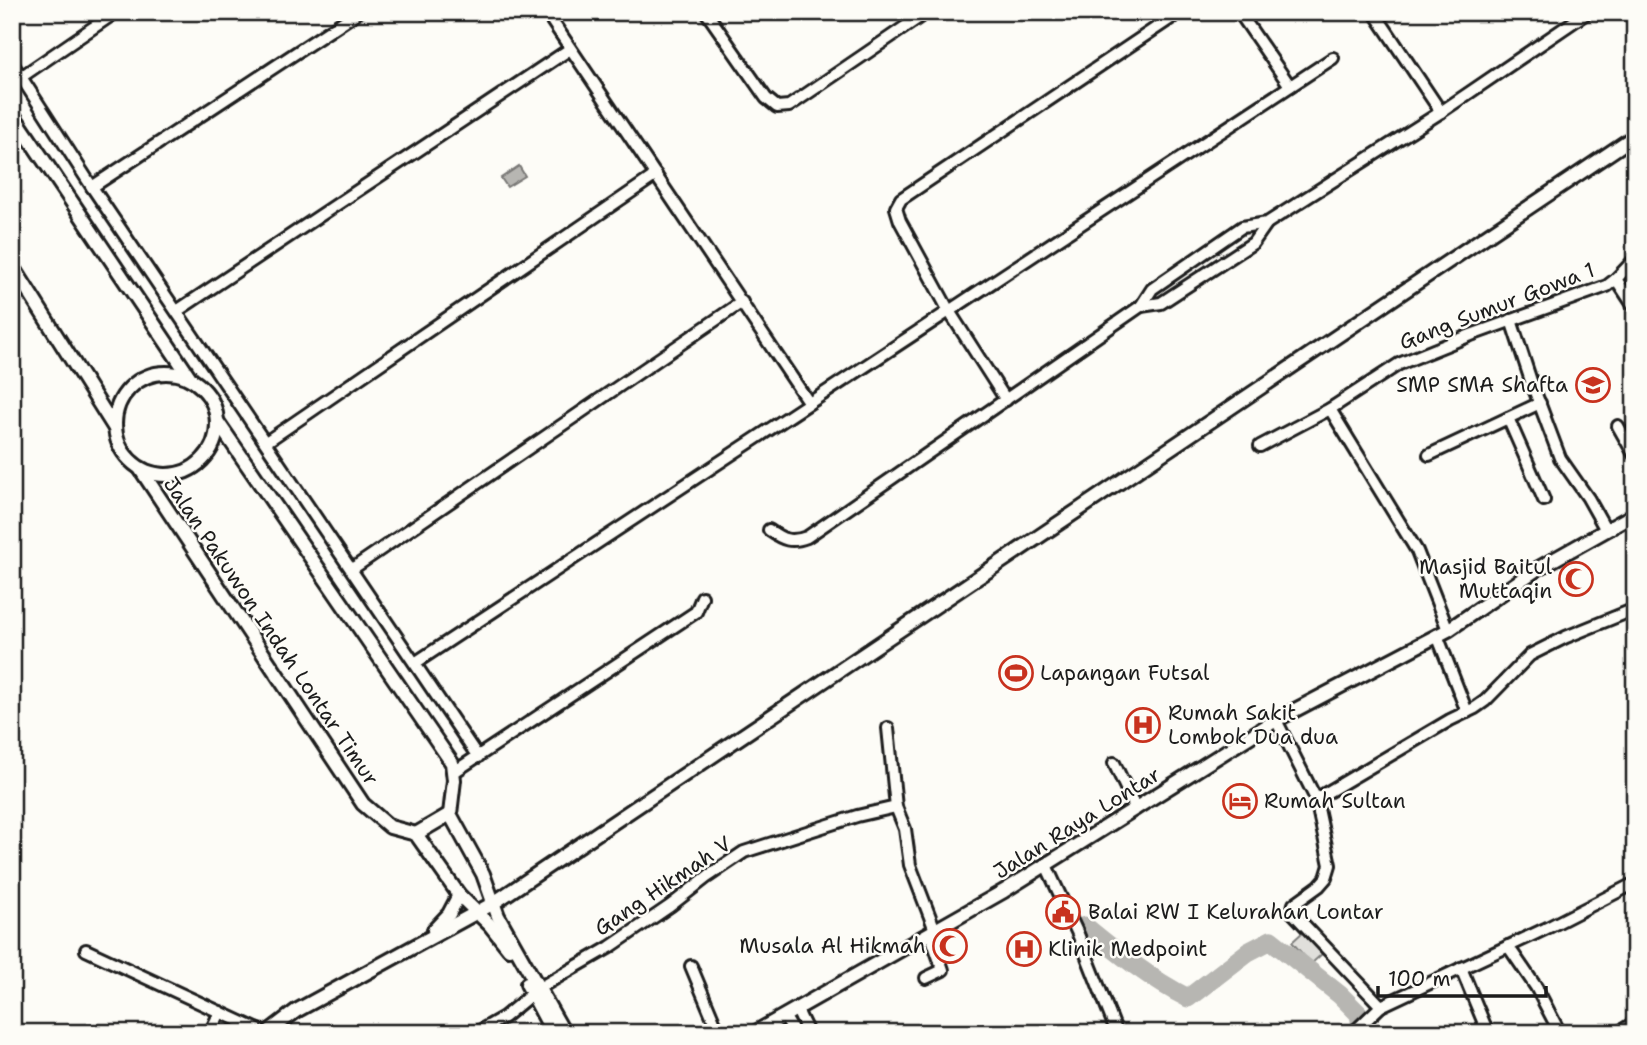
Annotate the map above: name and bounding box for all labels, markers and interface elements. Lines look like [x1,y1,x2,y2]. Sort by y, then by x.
street label: Gang Sumur Gowa 1 [1395,256,1599,356]
school or university icon: SMP SMA Shafta [1574,366,1612,404]
place label: SMP SMA Shafta [1396,371,1568,399]
street label: Jalan Pakuwon Indah Lontar Timur [157,471,385,791]
place label: Masjid Baitul Muttaqin [1419,553,1553,605]
mosque icon: Masjid Baitul Muttaqin [1557,560,1595,598]
sports icon: Lapangan Futsal [997,654,1035,692]
place label: Lapangan Futsal [1040,659,1210,687]
place label: Rumah Sakit Lombok Dua dua [1168,699,1338,751]
hospital icon: Rumah Sakit Lombok Dua dua [1124,706,1162,744]
street label: Jalan Raya Lontar [988,760,1166,886]
hotel icon: Rumah Sultan [1221,782,1259,820]
place label: Rumah Sultan [1264,787,1406,815]
street label: Gang Hikmah V [589,830,737,942]
public building icon: Balai RW I Kelurahan Lontar [1044,893,1082,931]
place label: Balai RW I Kelurahan Lontar [1088,898,1384,926]
mosque icon: Musala Al Hikmah [931,927,969,965]
hospital icon: Klinik Medpoint [1005,930,1043,968]
place label: Musala Al Hikmah [739,932,926,960]
place label: Klinik Medpoint [1048,935,1207,963]
scale bar [1378,954,1546,998]
text: 100 m [1388,965,1451,993]

